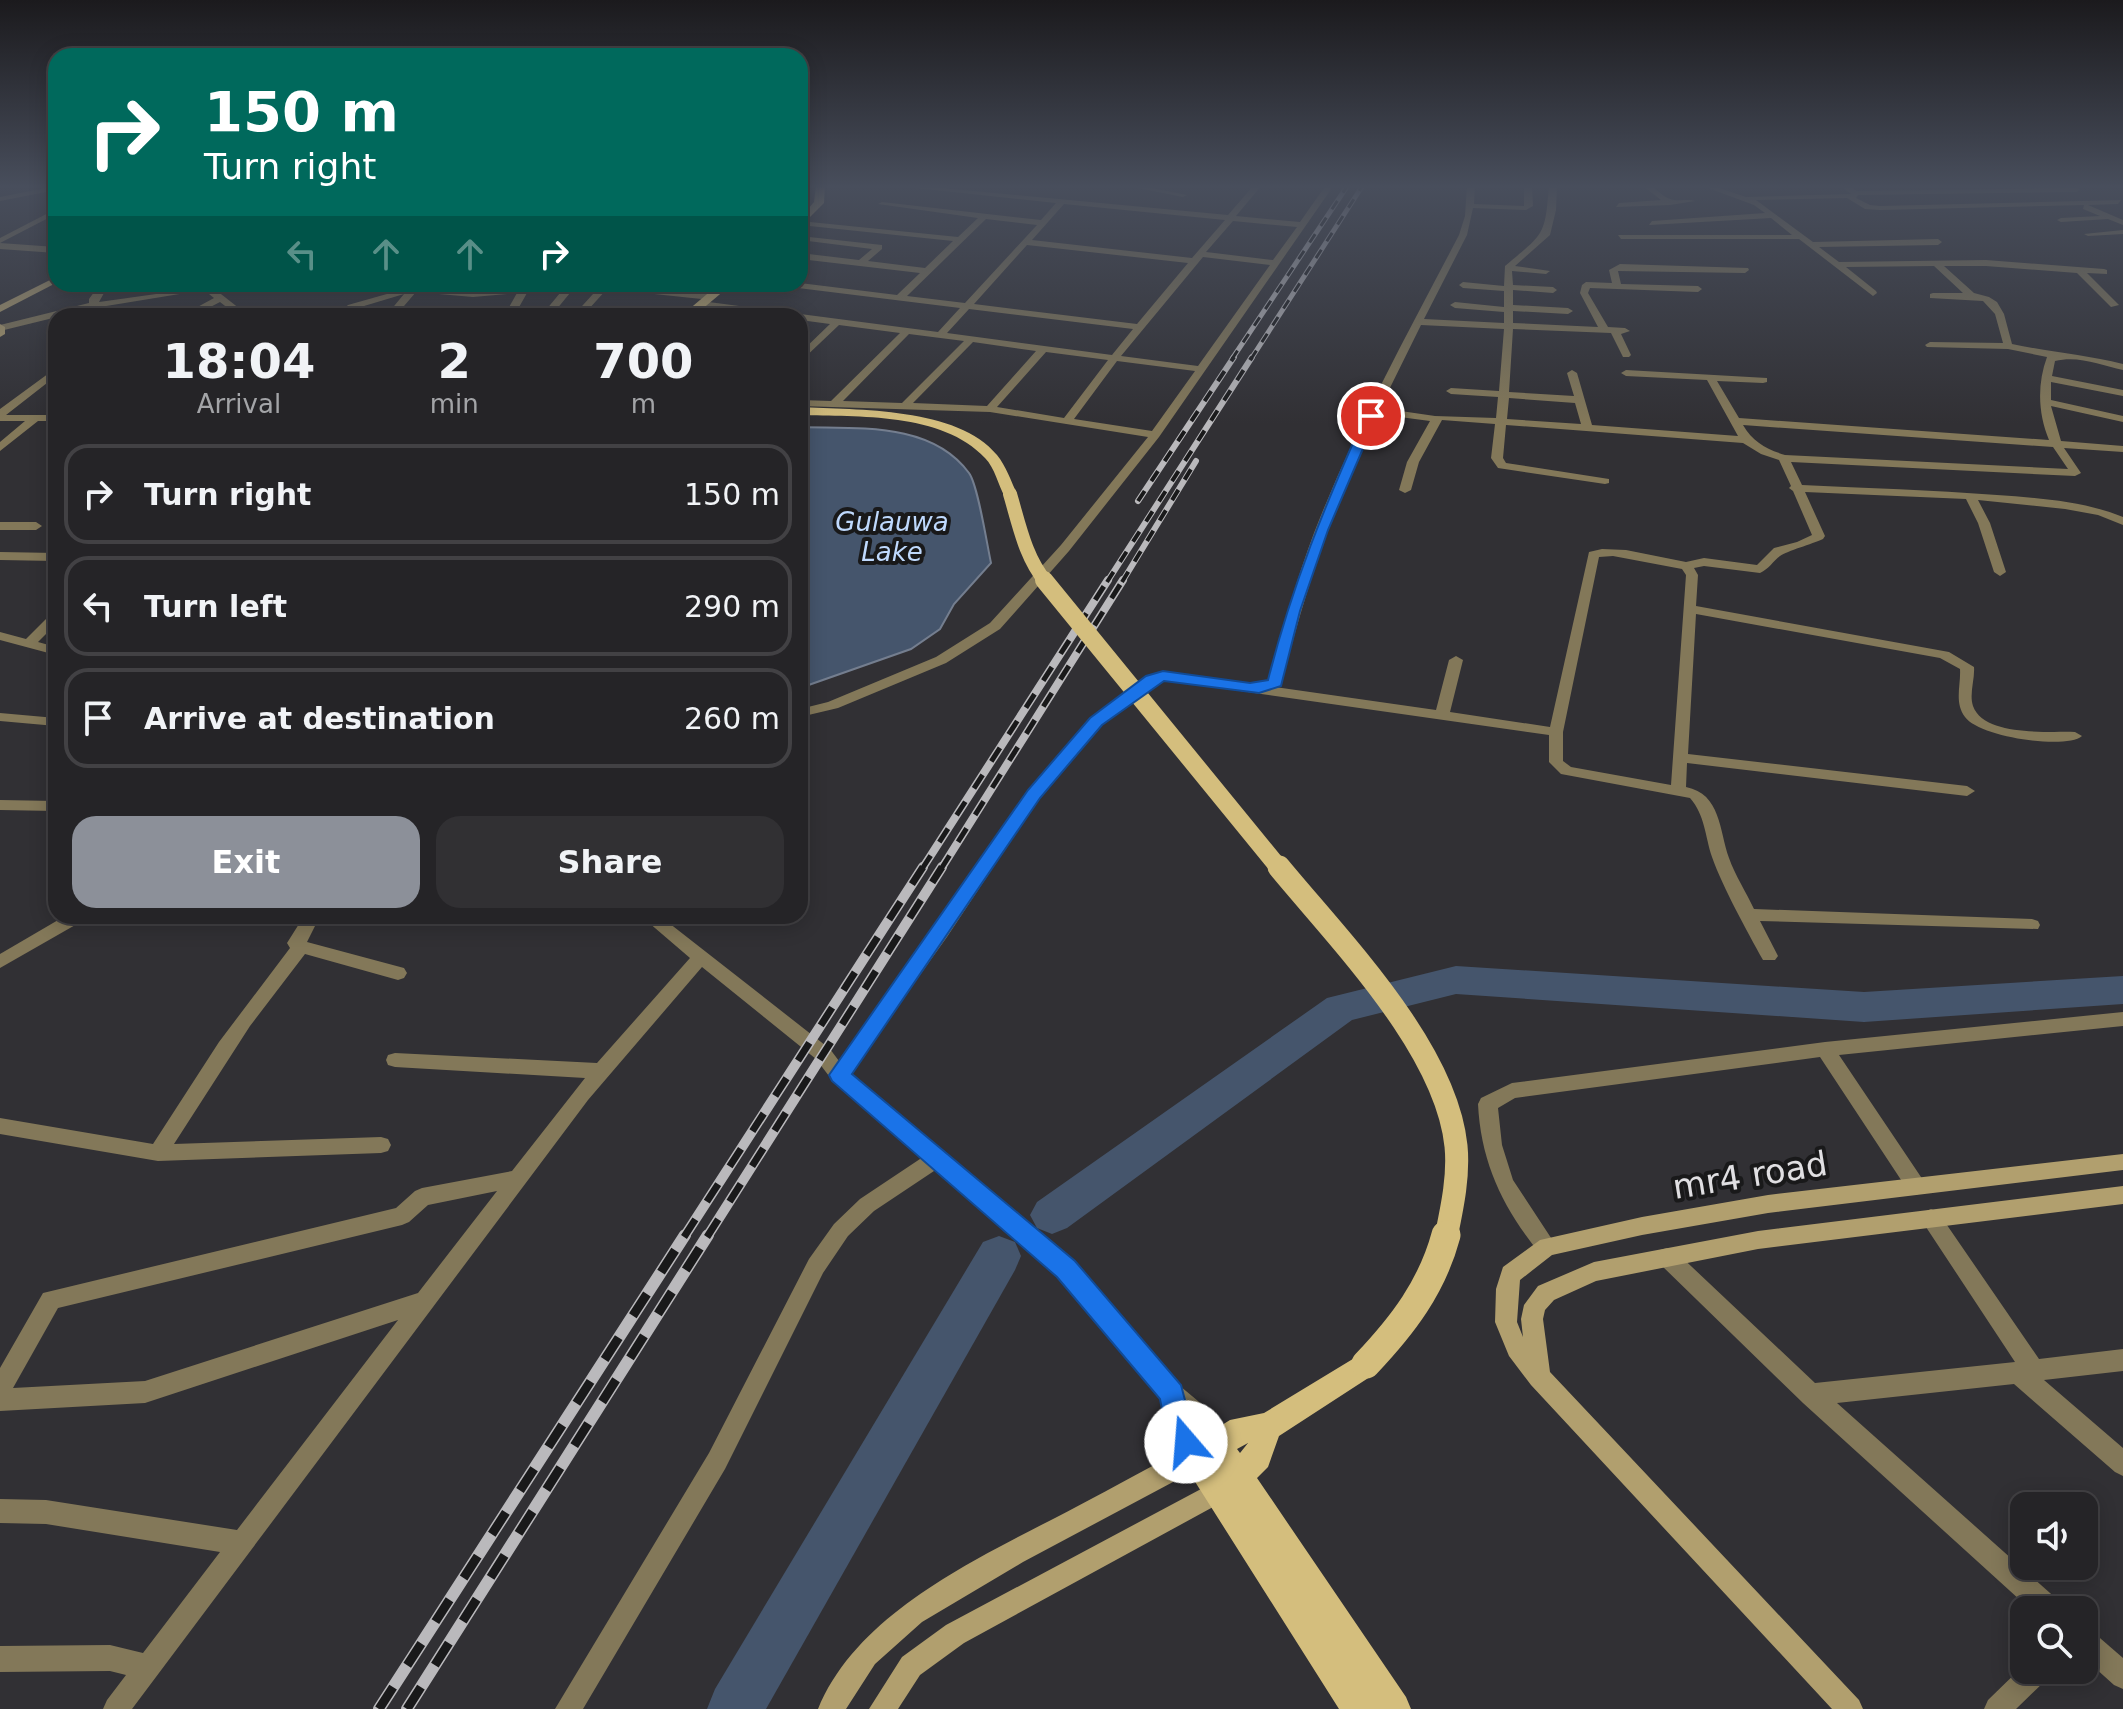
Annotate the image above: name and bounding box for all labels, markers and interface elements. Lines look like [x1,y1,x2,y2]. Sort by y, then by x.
text: 150 m [204,79,399,144]
icon: right [72,80,176,184]
text: Turn right [204,146,376,187]
icon: left [280,232,324,276]
icon: ahead [364,232,408,276]
icon: ahead [448,232,492,276]
icon: right [532,232,576,276]
text: 18:04 [162,333,315,389]
text: 2 [438,333,471,389]
text: 700 [593,333,693,389]
pin [1337,382,1405,450]
text: Arrival [197,389,281,419]
text: min [430,389,479,419]
text: m [631,389,656,419]
icon: arrive [1349,394,1393,438]
icon: right [76,472,120,516]
text: Turn right [144,477,311,512]
text: 150 m [684,477,780,512]
water label: Gulauwa Lake [835,507,949,567]
icon: left [76,584,120,628]
text: Turn left [144,589,287,624]
text: 290 m [684,589,780,624]
icon: arrive [76,696,120,740]
text: Arrive at destination [144,701,495,736]
text: 260 m [684,701,780,736]
button: Exit [72,816,420,908]
button: Share [436,816,784,908]
street label: mr4 road [1670,1143,1830,1207]
position arrow [1144,1400,1228,1484]
map controls [2010,1492,2098,1684]
button: sound [2010,1492,2098,1580]
button: search [2010,1596,2098,1684]

